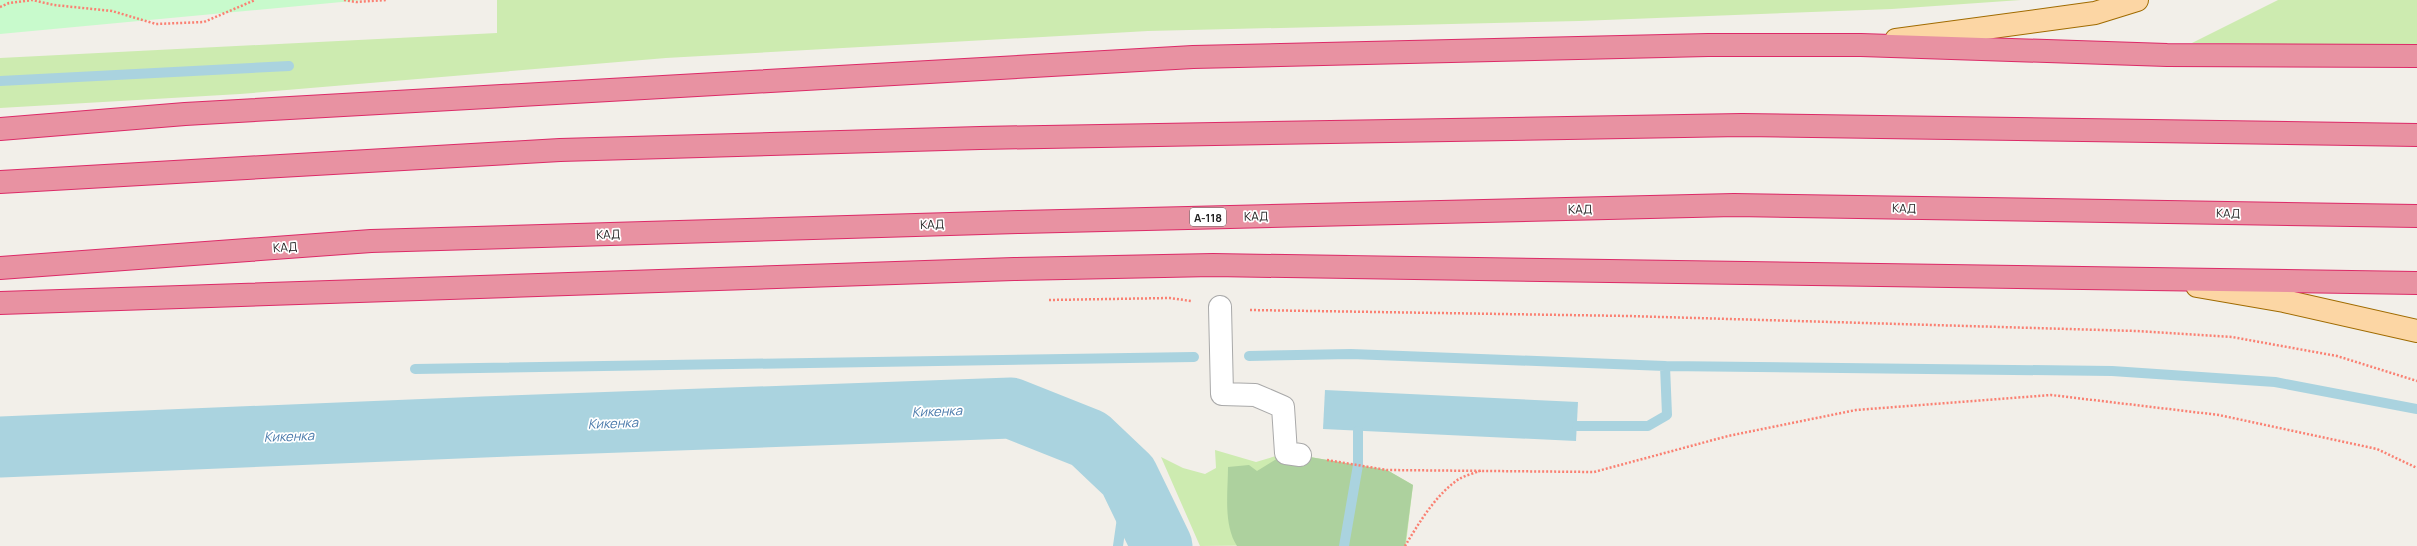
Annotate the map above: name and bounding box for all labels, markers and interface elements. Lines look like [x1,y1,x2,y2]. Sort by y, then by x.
street label: КАД [1892,199,1916,217]
street label: КАД [1568,200,1592,218]
street label: КАД [2216,204,2240,222]
street label: КАД [1244,207,1268,225]
road number: А-118 [1190,208,1226,226]
street label: КАД [920,215,944,233]
street label: КАД [596,225,620,243]
street label: КАД [272,238,298,256]
water label: Кикенка [912,401,963,421]
water label: Кикенка [588,413,639,433]
water label: Кикенка [264,426,315,446]

